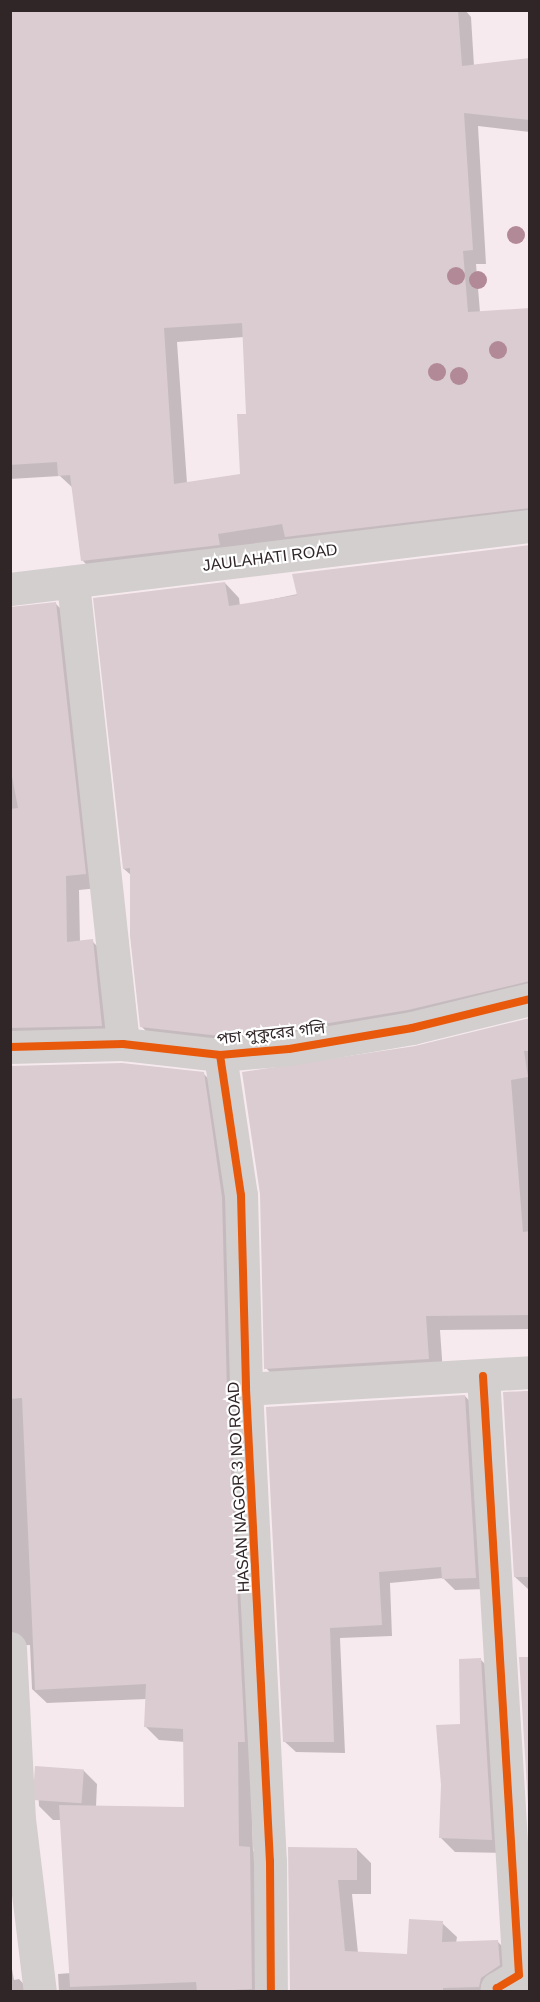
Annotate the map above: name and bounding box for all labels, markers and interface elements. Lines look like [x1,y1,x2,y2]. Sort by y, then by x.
street label: JAULAHATI ROAD [201,540,339,576]
street label: পচা পুকুরের গলি [216,1019,326,1049]
street label: HASAN NAGOR 3 NO ROAD [224,1381,254,1593]

